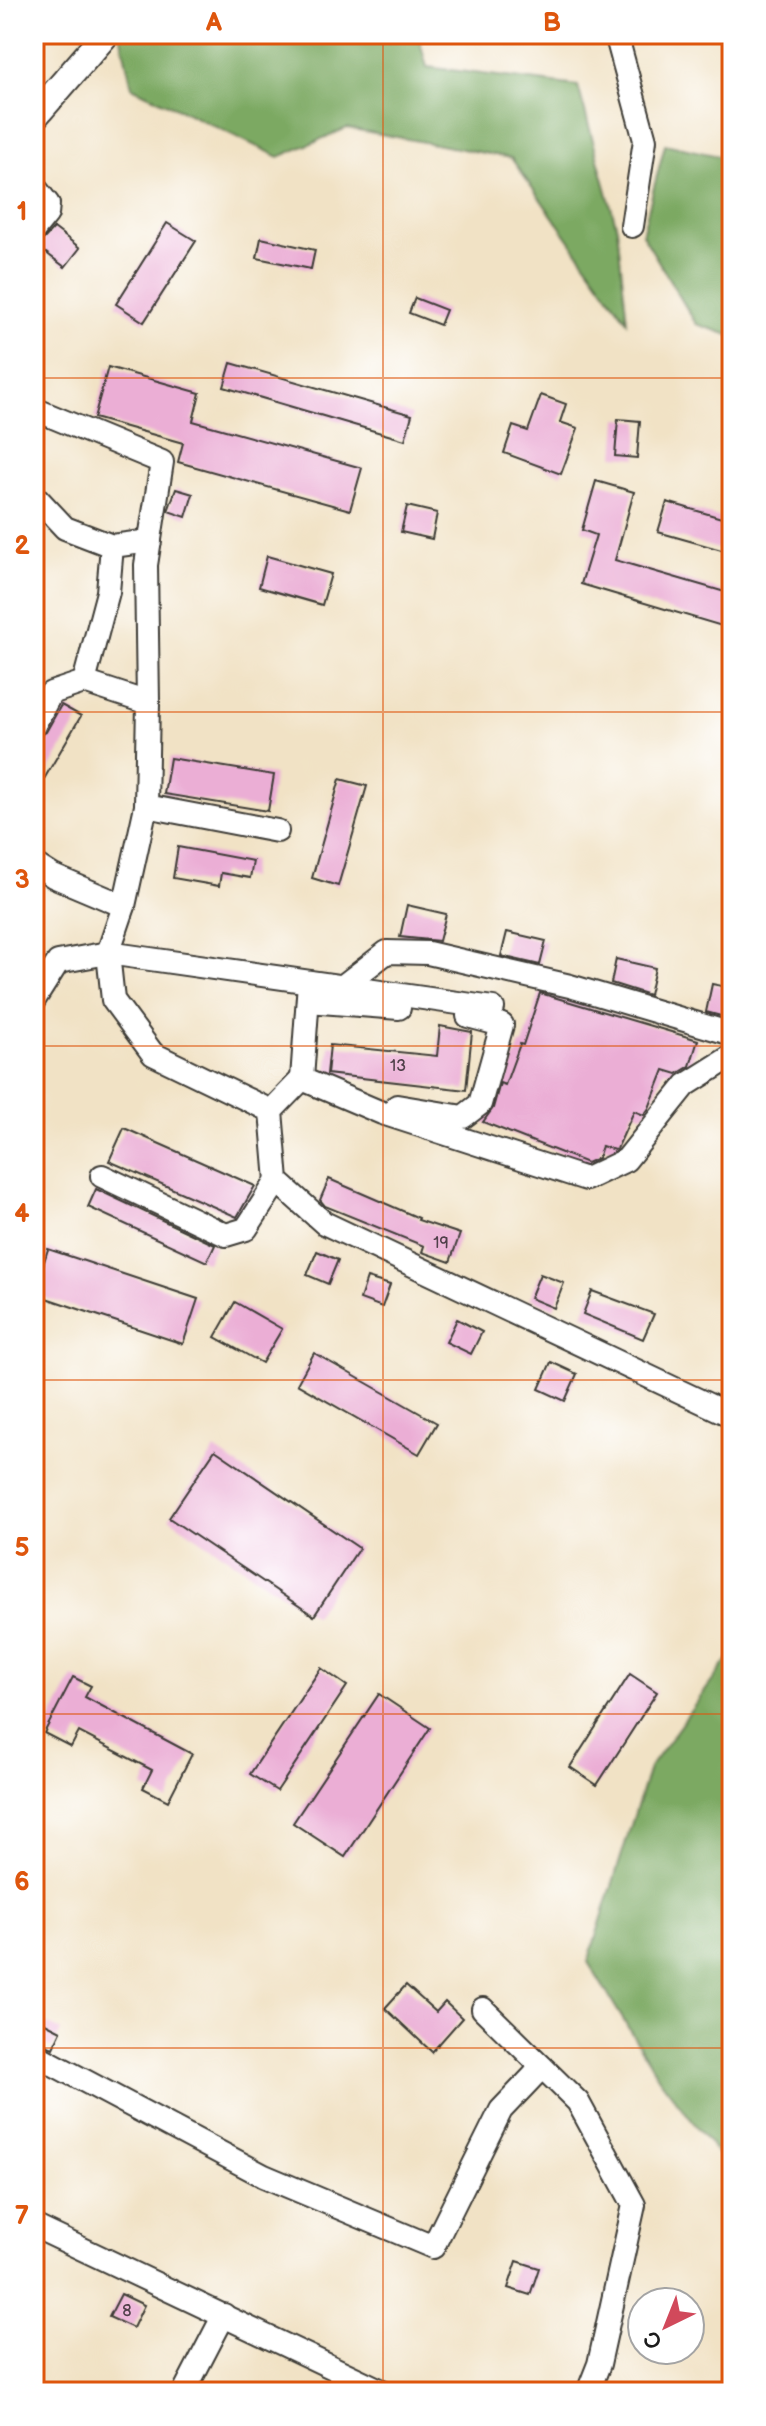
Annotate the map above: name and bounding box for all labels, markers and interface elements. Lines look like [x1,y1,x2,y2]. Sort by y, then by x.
text: A [205,8,222,39]
text: B [543,8,561,39]
text: 1 [17,197,27,228]
text: 2 [14,531,30,562]
text: 3 [14,865,30,896]
house number: 13 [390,1057,406,1076]
text: 4 [14,1199,30,1230]
house number: 19 [433,1234,449,1253]
text: 5 [14,1533,30,1564]
text: 6 [14,1867,30,1898]
text: 7 [15,2201,29,2232]
north arrow [626,2286,706,2366]
house number: 8 [122,2302,132,2321]
text: С [639,2324,668,2355]

